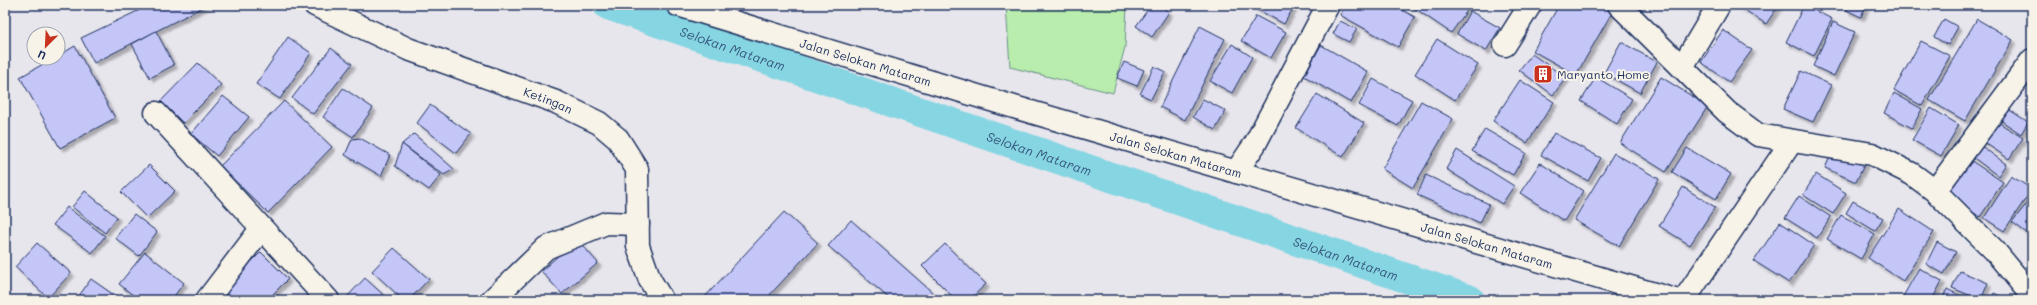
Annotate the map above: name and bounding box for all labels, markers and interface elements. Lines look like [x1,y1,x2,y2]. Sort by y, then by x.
water label: Selokan Mataram [678,22,788,74]
north arrow [26,26,66,66]
street label: Jalan Selokan Mataram [798,34,933,89]
text: U [35,47,48,64]
building icon: Maryanto Home [1532,63,1554,85]
place label: Maryanto Home [1557,66,1649,82]
street label: Ketingan [521,83,575,117]
water label: Selokan Mataram [985,127,1094,179]
street label: Jalan Selokan Mataram [1108,127,1244,181]
street label: Jalan Selokan Mataram [1419,218,1555,272]
water label: Selokan Mataram [1291,232,1401,283]

